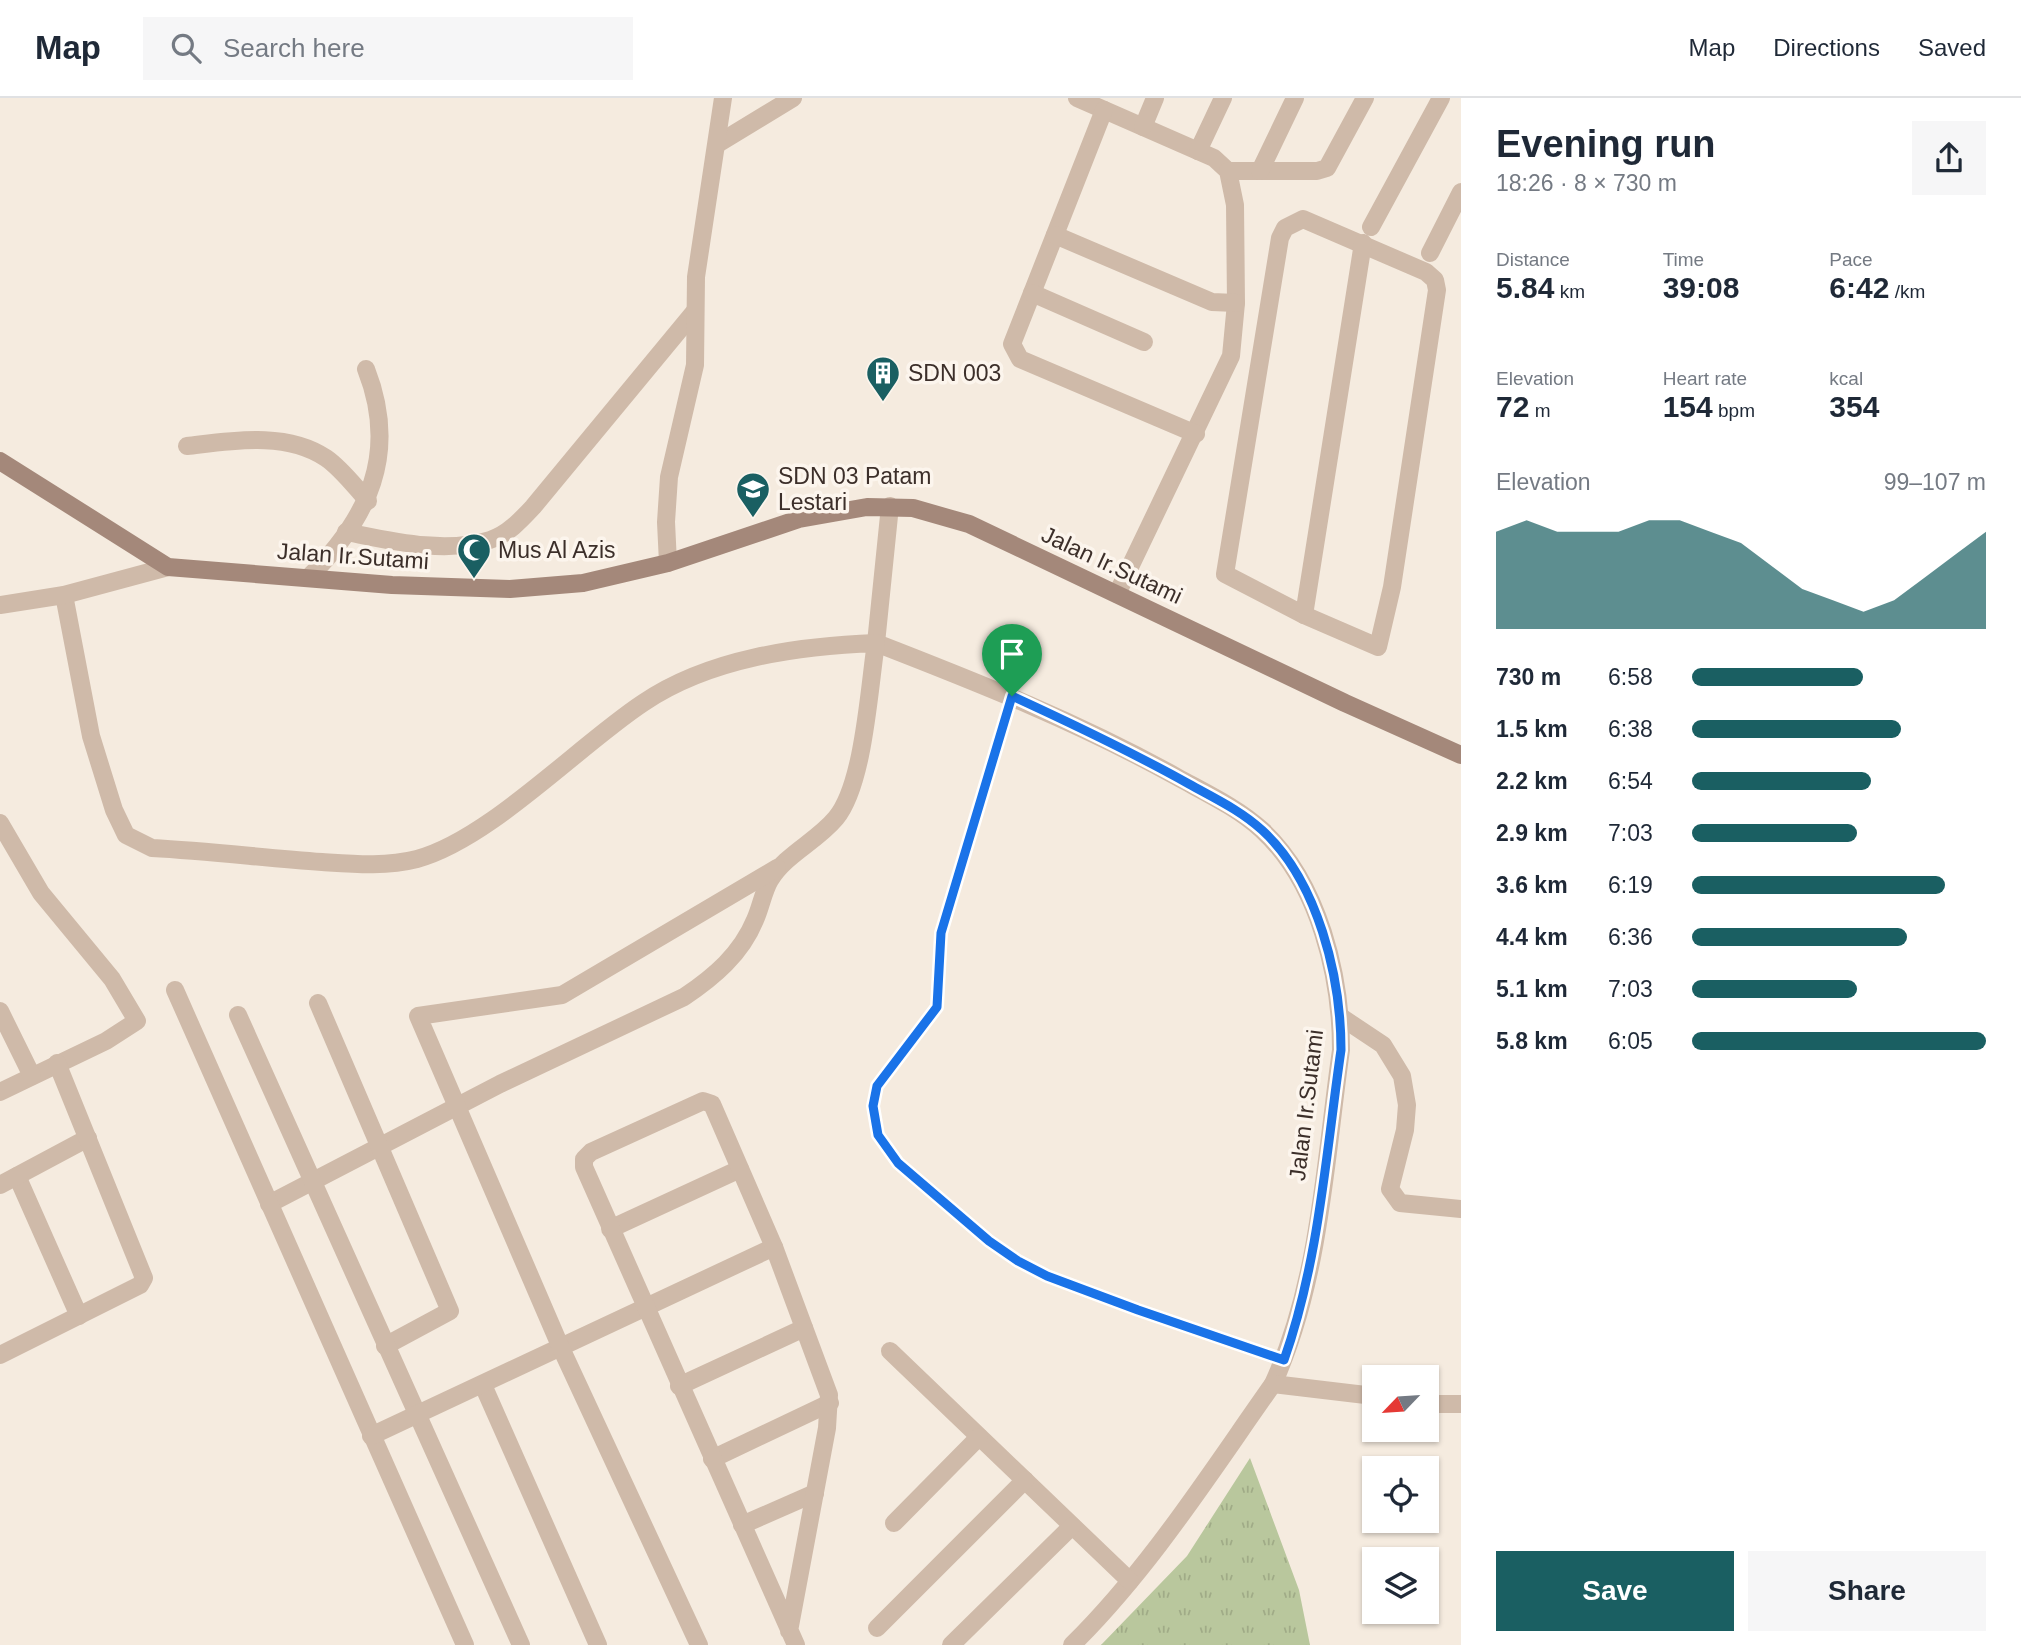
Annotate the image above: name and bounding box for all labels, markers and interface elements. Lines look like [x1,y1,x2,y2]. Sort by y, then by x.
search box [143,17,633,80]
text: Map [35,29,101,66]
icon: search [167,29,205,67]
text: Search here [223,33,365,63]
text: Map [1689,34,1735,61]
text: Directions [1773,34,1880,61]
text: Saved [1918,34,1986,61]
button: share [1912,121,1986,195]
text: Evening run [1496,123,1716,165]
text: 18:26 · 8 × 730 m [1496,170,1677,196]
text: Distance [1496,249,1570,270]
text: Time [1663,249,1704,270]
text: Pace [1829,249,1873,270]
text: 5.84 [1496,271,1554,304]
text: 39:08 [1663,271,1739,304]
text: 6:42 [1829,271,1889,304]
text: km [1554,281,1585,302]
text: /km [1889,281,1925,302]
building icon: SDN 003 [864,354,902,403]
place label: SDN 003 [908,360,1001,386]
text: Elevation [1496,368,1574,389]
text: Heart rate [1663,368,1747,389]
text: kcal [1829,368,1863,389]
text: 72 [1496,390,1529,423]
text: 154 [1663,390,1713,423]
text: 354 [1829,390,1879,423]
text: m [1529,400,1550,421]
text: bpm [1713,400,1755,421]
place label: SDN 03 Patam Lestari [778,463,931,515]
text: Elevation [1496,469,1591,495]
text: 99–107 m [1884,469,1986,495]
school or university icon: SDN 03 Patam Lestari [734,470,772,519]
street label: Jalan Ir.Sutami [1038,521,1186,609]
mosque icon: Mus Al Azis [455,531,493,580]
place label: Mus Al Azis [498,537,616,563]
street label: Jalan Ir.Sutami [276,538,430,574]
pin [982,624,1042,696]
icon: arrive [993,635,1031,673]
text: 730 m [1496,664,1561,690]
text: 6:58 [1608,664,1653,690]
text: 1.5 km [1496,716,1568,742]
text: 6:38 [1608,716,1653,742]
text: 2.2 km [1496,768,1568,794]
text: 6:54 [1608,768,1653,794]
text: 2.9 km [1496,820,1568,846]
text: 7:03 [1608,820,1653,846]
text: 3.6 km [1496,872,1568,898]
text: 6:19 [1608,872,1653,898]
text: 4.4 km [1496,924,1568,950]
text: 6:36 [1608,924,1653,950]
text: 5.1 km [1496,976,1568,1002]
text: 7:03 [1608,976,1653,1002]
street label: Jalan Ir.Sutami [1284,1028,1328,1182]
text: 5.8 km [1496,1028,1568,1054]
text: 6:05 [1608,1028,1653,1054]
north arrow [1362,1365,1438,1442]
map controls [1362,1365,1439,1624]
button: locate [1362,1456,1439,1533]
button: layers [1362,1547,1439,1624]
button: Save [1496,1551,1734,1631]
button: Share [1748,1551,1986,1631]

